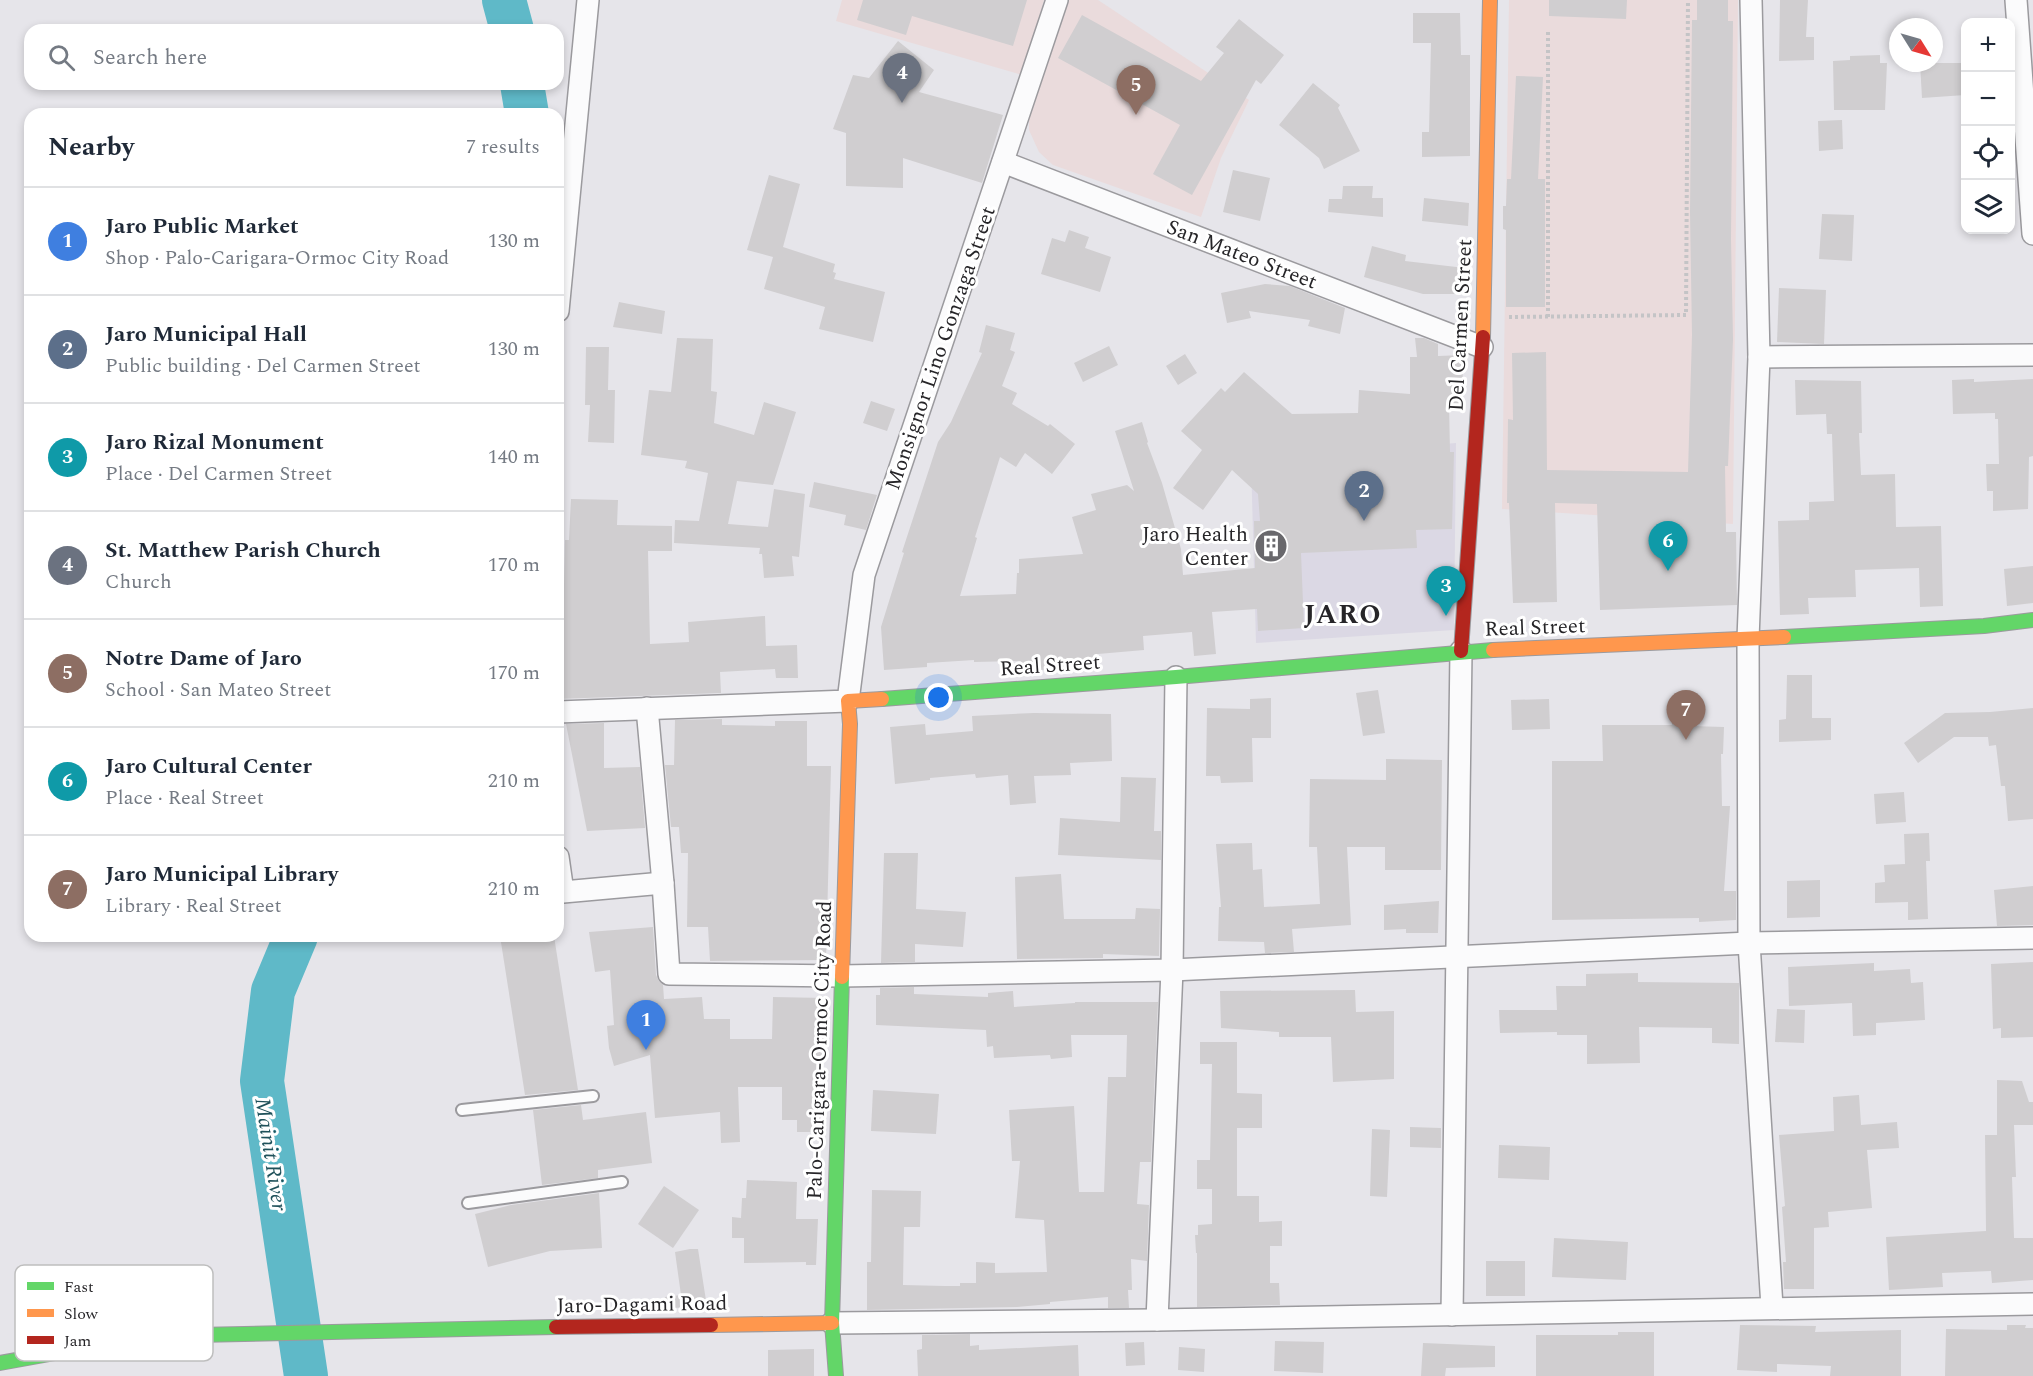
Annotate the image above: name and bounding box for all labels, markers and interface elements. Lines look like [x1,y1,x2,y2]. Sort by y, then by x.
north arrow [1889,18,1943,72]
map controls [1961,18,2015,234]
button: + [1961,18,2015,72]
search box [24,24,564,90]
icon: search [45,41,78,74]
text: Search here [93,41,207,74]
pin: 4 [882,54,922,103]
pin: 5 [1116,66,1156,115]
button: − [1961,72,2015,126]
button: locate [1961,126,2015,180]
text: Nearby [48,127,134,167]
text: 7 results [466,132,540,162]
button: layers [1961,180,2015,234]
street label: Monsignor Lino Gonzaga Street [877,202,1005,494]
text: Jaro Public Market [105,210,299,243]
street label: San Mateo Street [1162,212,1322,298]
text: 1 [62,226,73,256]
text: 130 m [488,226,540,256]
street label: Del Carmen Street [1441,238,1481,412]
text: Shop · Palo-Carigara-Ormoc City Road [105,243,449,273]
text: Jaro Municipal Hall [105,318,307,351]
text: 2 [62,334,73,364]
text: 130 m [488,334,540,364]
text: Public building · Del Carmen Street [105,351,421,381]
text: Jaro Rizal Monument [105,426,324,459]
text: 3 [62,442,73,472]
text: 140 m [488,442,540,472]
text: Place · Del Carmen Street [105,459,332,489]
pin: 2 [1344,472,1384,521]
place label: Jaro Health Center [1142,519,1248,575]
pin: 6 [1648,522,1688,571]
building icon: Jaro Health Center [1253,528,1289,564]
text: St. Matthew Parish Church [105,534,381,567]
text: 4 [62,550,73,580]
text: 170 m [488,550,540,580]
pin: 3 [1426,566,1466,616]
text: Church [105,567,172,597]
district label: JARO [1304,594,1382,636]
street label: Real Street [1484,610,1586,646]
text: Notre Dame of Jaro [105,642,302,675]
street label: Real Street [999,647,1101,685]
text: 5 [62,658,73,688]
text: 170 m [488,658,540,688]
text: School · San Mateo Street [105,675,331,705]
your location [924,683,953,712]
pin: 7 [1666,690,1706,740]
text: Jaro Cultural Center [105,750,312,783]
text: 6 [62,766,73,796]
text: 210 m [488,766,540,796]
text: Place · Real Street [105,783,264,813]
text: Jaro Municipal Library [105,858,338,891]
text: 7 [62,874,73,904]
text: 210 m [488,874,540,904]
text: Library · Real Street [105,891,282,921]
street label: Palo-Carigara-Ormoc City Road [799,900,841,1200]
pin: 1 [626,1000,666,1050]
water label: Mainit River [245,1095,296,1214]
legend [15,1265,213,1361]
text: Fast [64,1275,94,1299]
street label: Jaro-Dagami Road [556,1288,728,1322]
text: Slow [64,1302,99,1326]
text: Jam [64,1329,92,1353]

